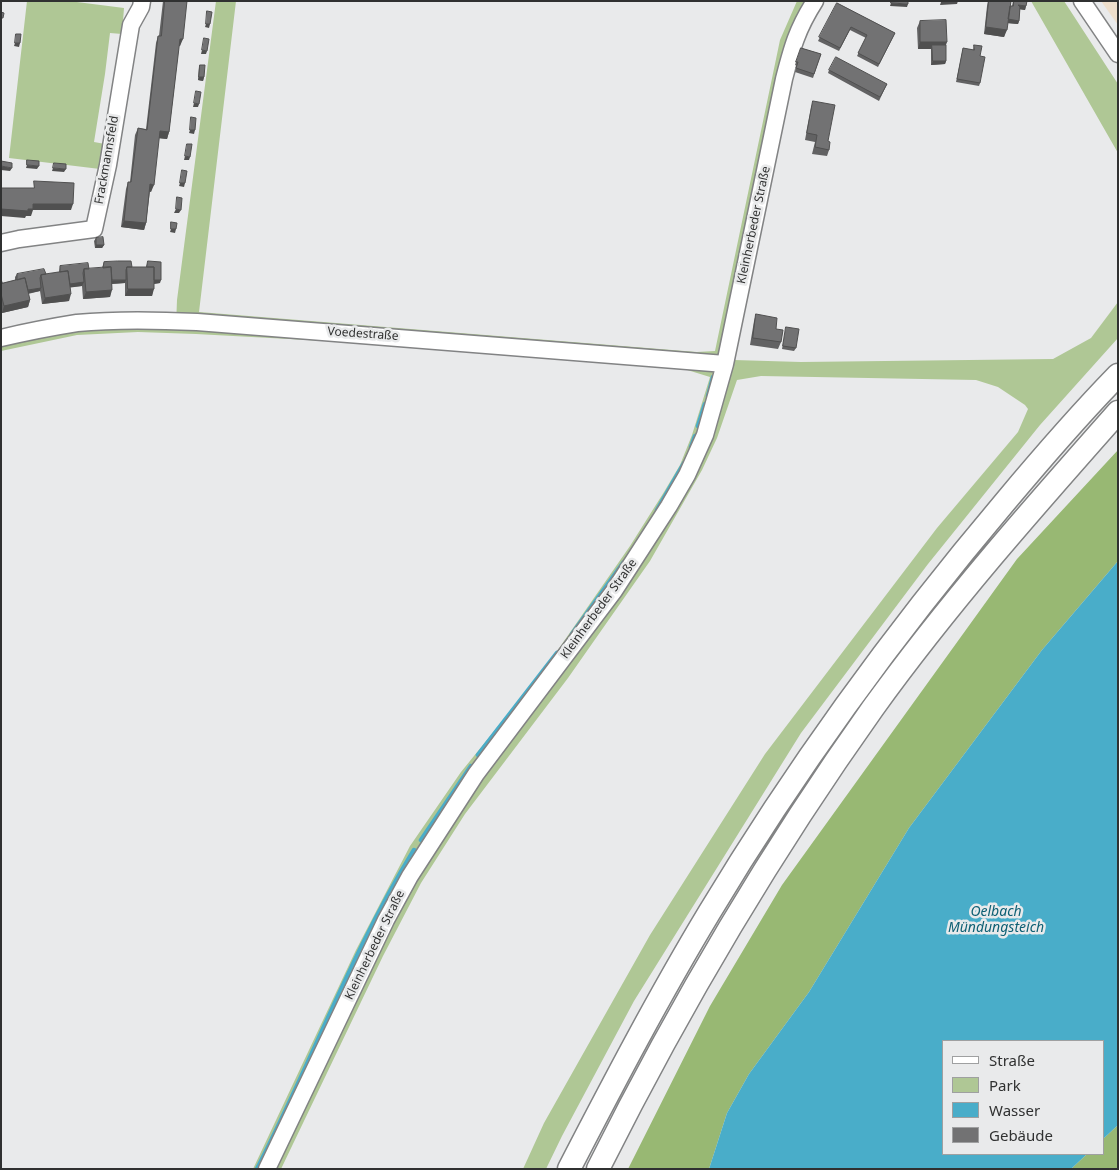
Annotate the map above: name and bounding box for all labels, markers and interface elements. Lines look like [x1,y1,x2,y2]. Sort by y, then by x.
street label: Frackmannsfeld [92,115,122,205]
street label: Kleinherbeder Straße [734,165,774,285]
street label: Voedestraße [327,324,399,344]
street label: Kleinherbeder Straße [558,556,640,662]
street label: Kleinherbeder Straße [342,888,408,1002]
water label: Oelbach Mündungsteich [948,904,1044,936]
legend [942,1040,1104,1155]
text: Straße [989,1050,1035,1070]
text: Park [989,1075,1021,1095]
text: Wasser [989,1100,1040,1120]
text: Gebäude [989,1125,1053,1145]

